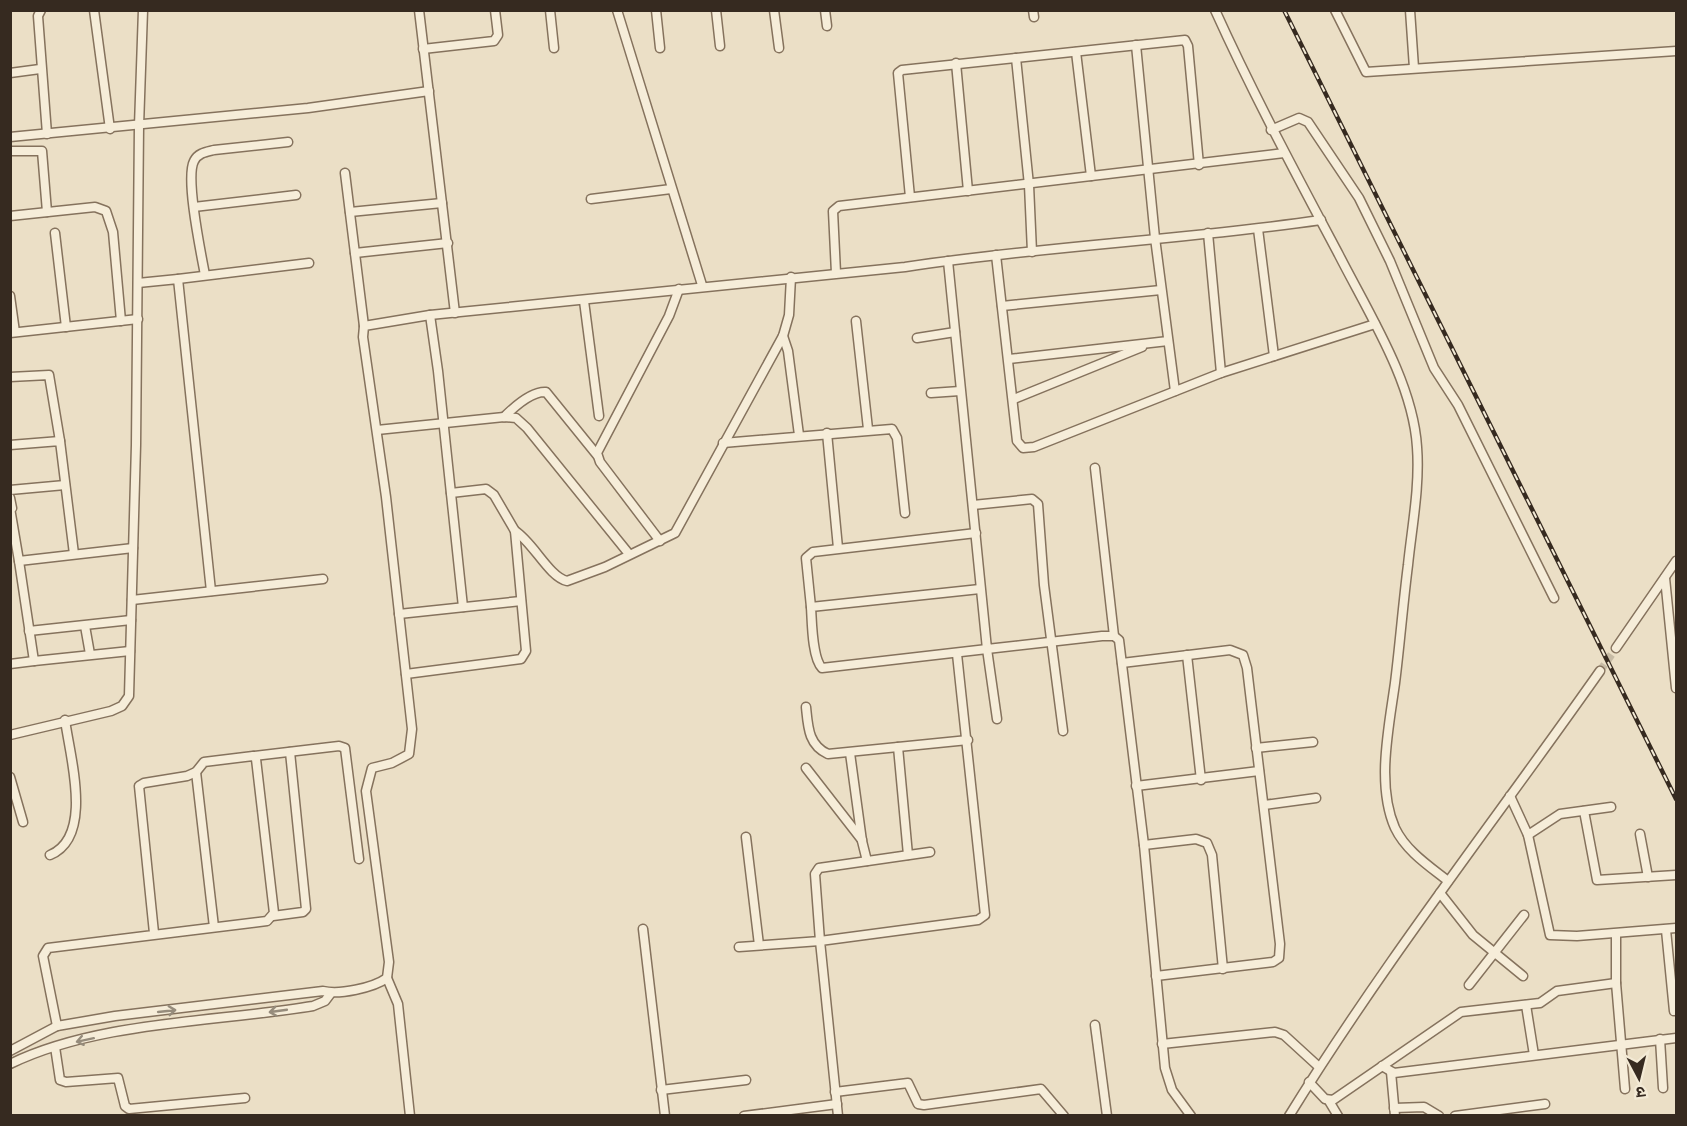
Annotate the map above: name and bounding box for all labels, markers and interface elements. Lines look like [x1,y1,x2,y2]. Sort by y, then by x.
one-way arrow [156,1005,176,1016]
one-way arrow [269,1006,288,1017]
one-way arrow [76,1034,95,1046]
north arrow [1609,1048,1669,1108]
text: उ [1634,1081,1647,1104]

